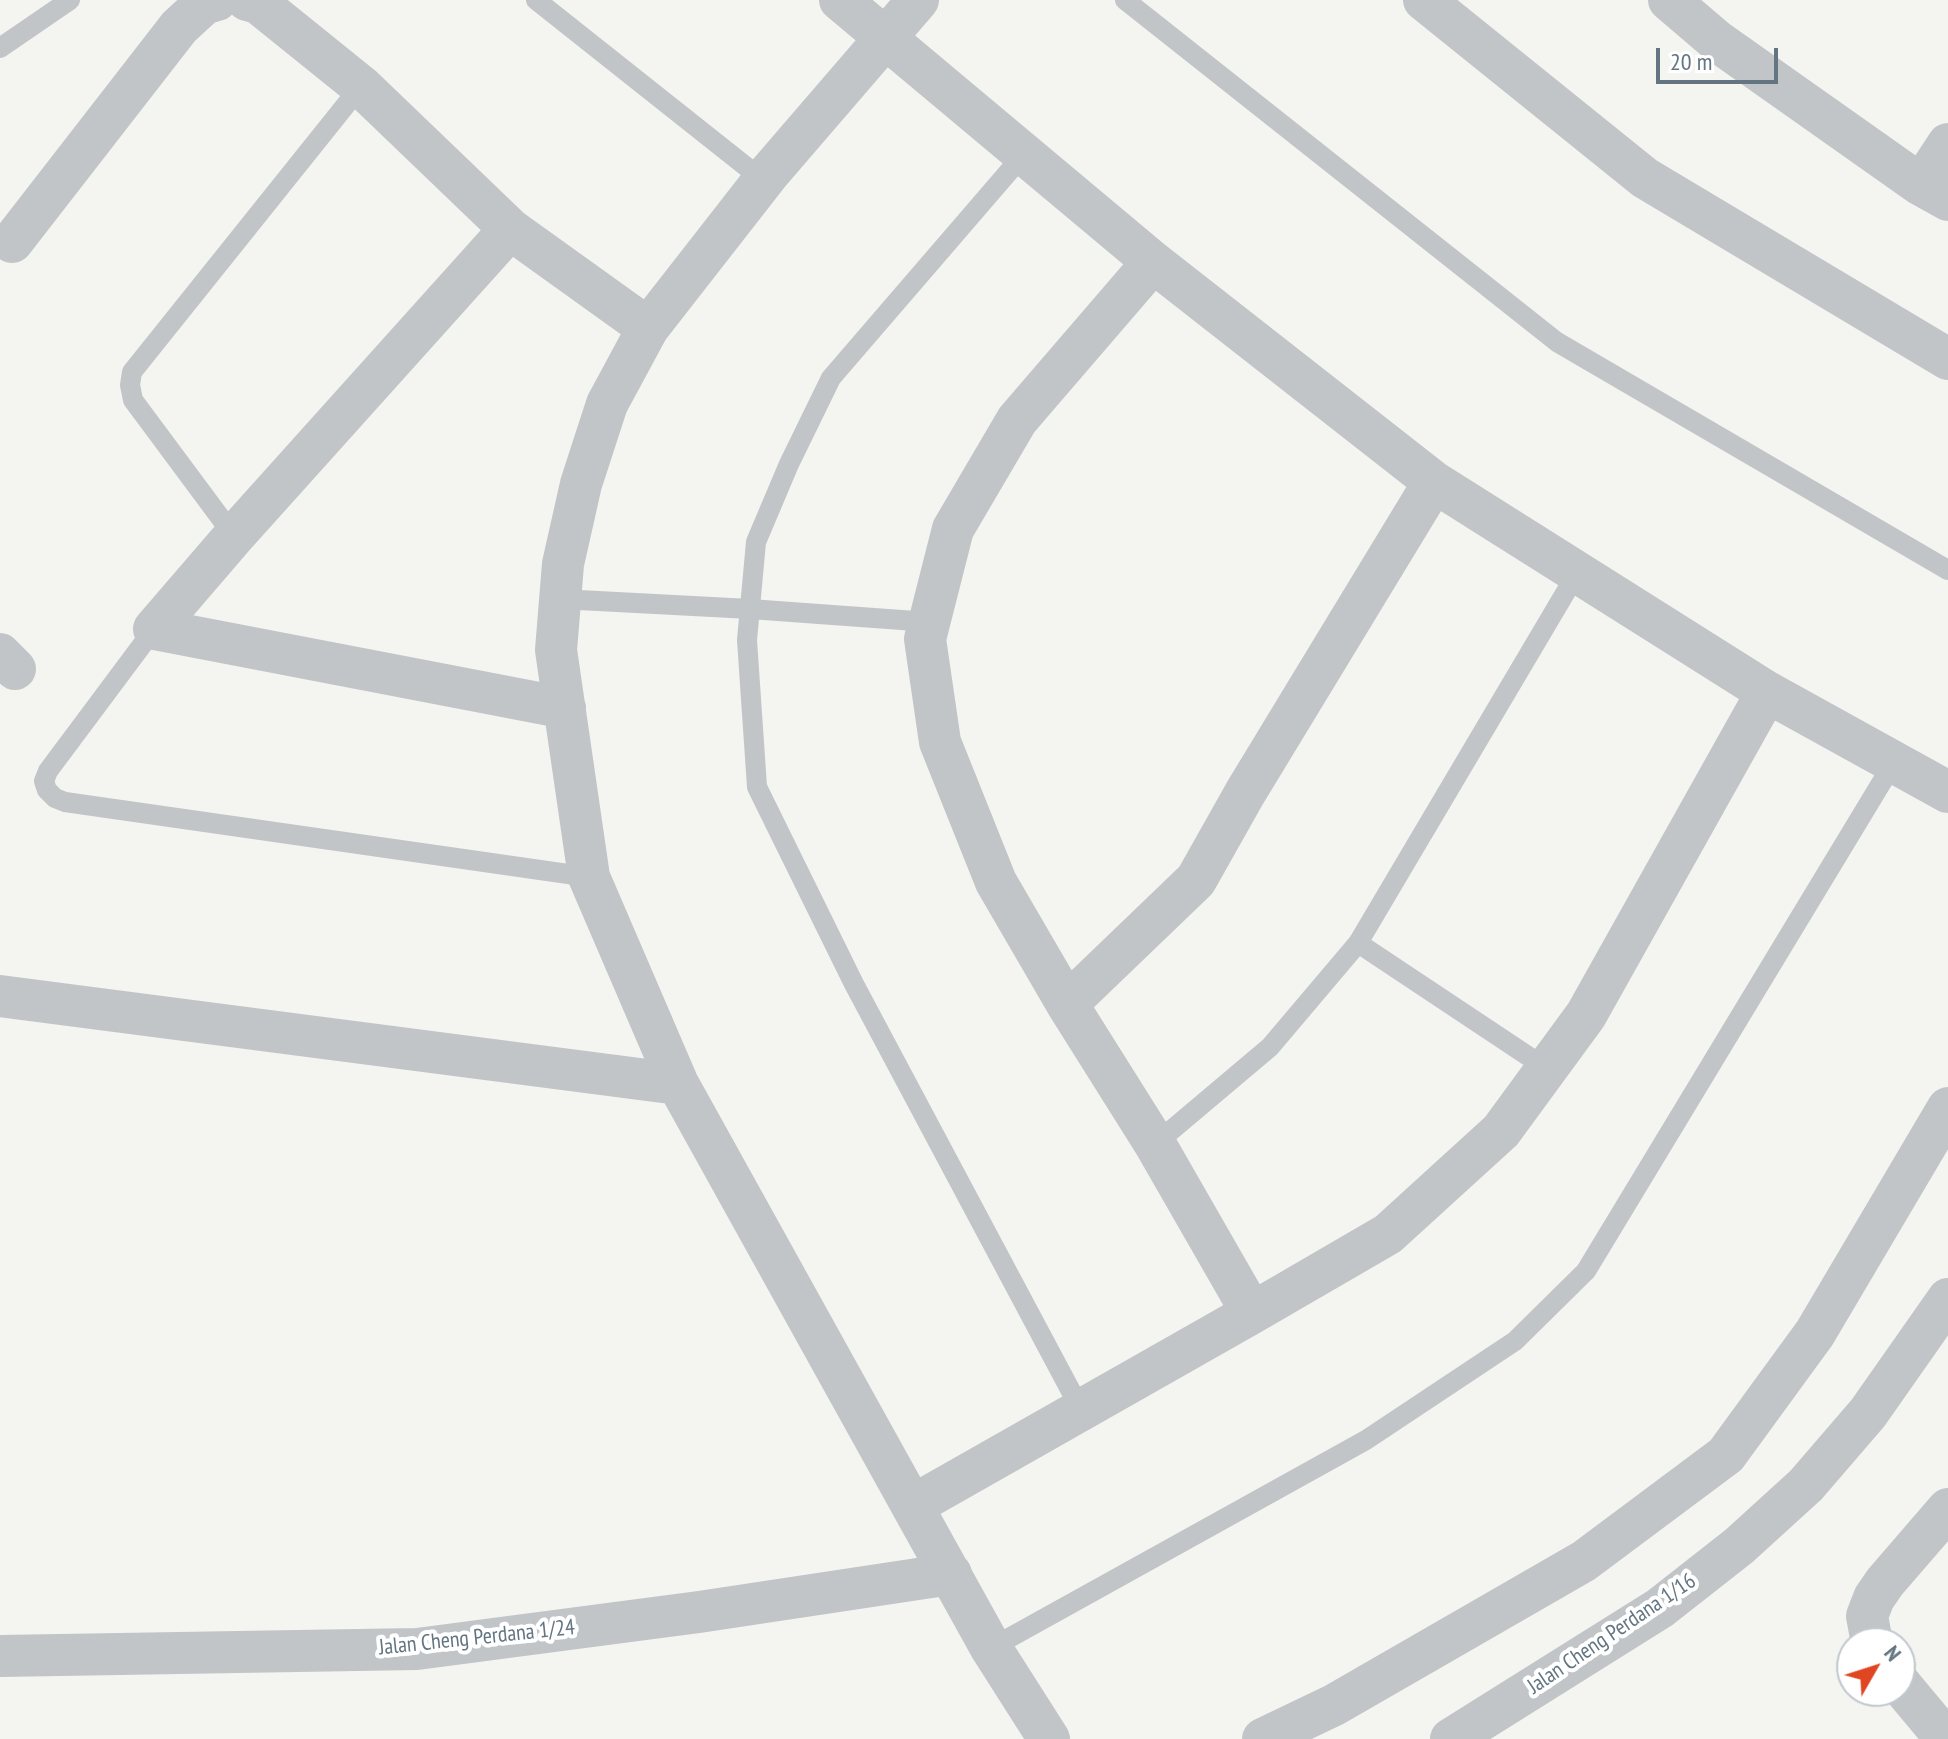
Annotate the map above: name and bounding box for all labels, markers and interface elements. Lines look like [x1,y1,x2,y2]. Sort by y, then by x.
scale bar [1660,32,1782,82]
text: 20 m [1670,46,1712,77]
street label: Jalan Cheng Perdana 1/16 [1523,1568,1701,1700]
street label: Jalan Cheng Perdana 1/24 [378,1615,576,1661]
north arrow [1836,1627,1916,1707]
text: N [1878,1640,1908,1667]

